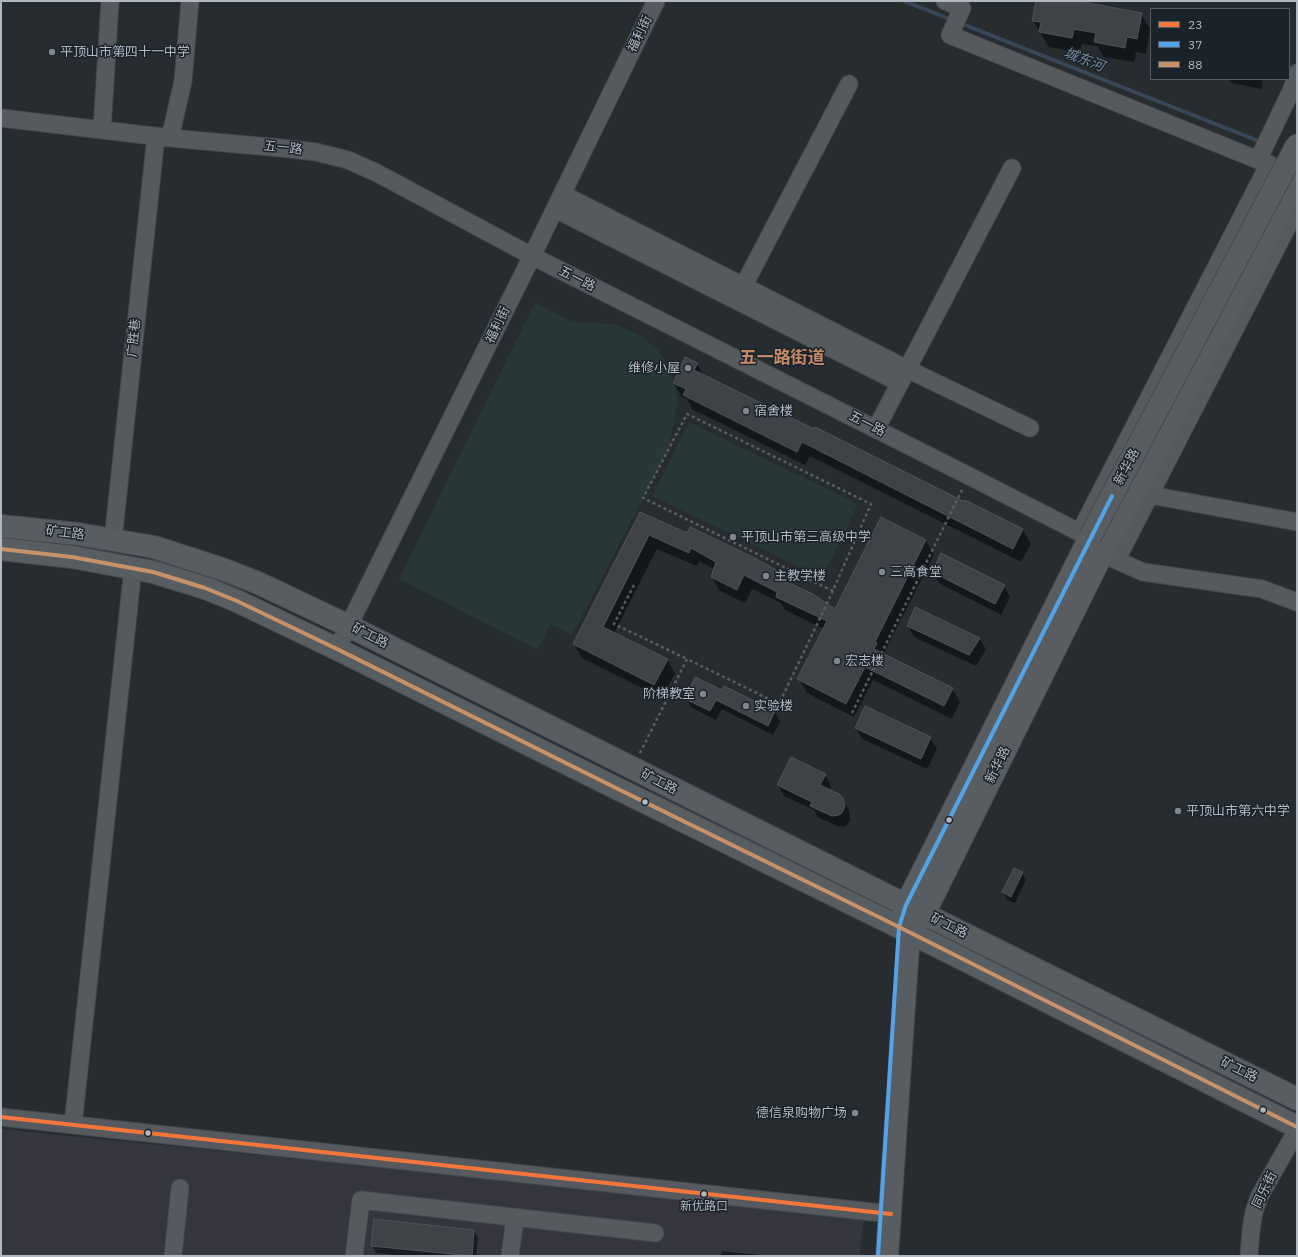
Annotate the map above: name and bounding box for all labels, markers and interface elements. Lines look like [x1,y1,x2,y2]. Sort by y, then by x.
legend [1150,8,1290,80]
street label: 福利街 [624,13,656,55]
text: 23 [1188,17,1202,32]
text: 37 [1188,37,1202,52]
place label: 平顶山市第四十一中学 [60,44,190,60]
water label: 城东河 [1061,45,1107,75]
marker: 平顶山市第四十一中学 [47,47,57,57]
text: 88 [1188,57,1202,72]
street label: 五一路 [263,138,303,158]
street label: 五一路 [556,263,598,295]
street label: 福利街 [482,304,514,346]
street label: 广胜巷 [124,318,144,358]
district label: 五一路街道 [740,348,824,368]
place label: 维修小屋 [628,360,680,376]
marker: 维修小屋 [683,363,693,373]
place label: 宿舍楼 [754,403,793,419]
marker: 宿舍楼 [741,406,751,416]
street label: 五一路 [846,408,888,440]
street label: 新华路 [1111,446,1143,488]
street label: 矿工路 [45,523,85,543]
place label: 平顶山市第三高级中学 [741,529,871,545]
marker: 平顶山市第三高级中学 [728,532,738,542]
place label: 三高食堂 [890,564,942,580]
marker: 三高食堂 [877,567,887,577]
place label: 主教学楼 [774,568,826,584]
marker: 主教学楼 [761,571,771,581]
street label: 矿工路 [349,620,391,652]
place label: 宏志楼 [845,653,884,669]
marker: 宏志楼 [832,656,842,666]
place label: 阶梯教室 [643,686,695,702]
marker: 阶梯教室 [698,689,708,699]
place label: 实验楼 [754,698,793,714]
marker: 实验楼 [741,701,751,711]
street label: 新华路 [982,744,1014,786]
street label: 矿工路 [638,766,680,798]
unlabelled marker [640,797,650,807]
place label: 平顶山市第六中学 [1186,803,1290,819]
marker: 平顶山市第六中学 [1173,806,1183,816]
unlabelled marker [944,815,954,825]
street label: 矿工路 [928,910,970,942]
street label: 矿工路 [1218,1054,1260,1086]
place label: 德信泉购物广场 [756,1105,847,1121]
unlabelled marker [1258,1105,1268,1115]
marker: 德信泉购物广场 [850,1108,860,1118]
unlabelled marker [143,1128,153,1138]
street label: 同乐街 [1249,1169,1281,1211]
marker: 新优路口 [699,1189,709,1199]
place label: 新优路口 [680,1200,728,1214]

